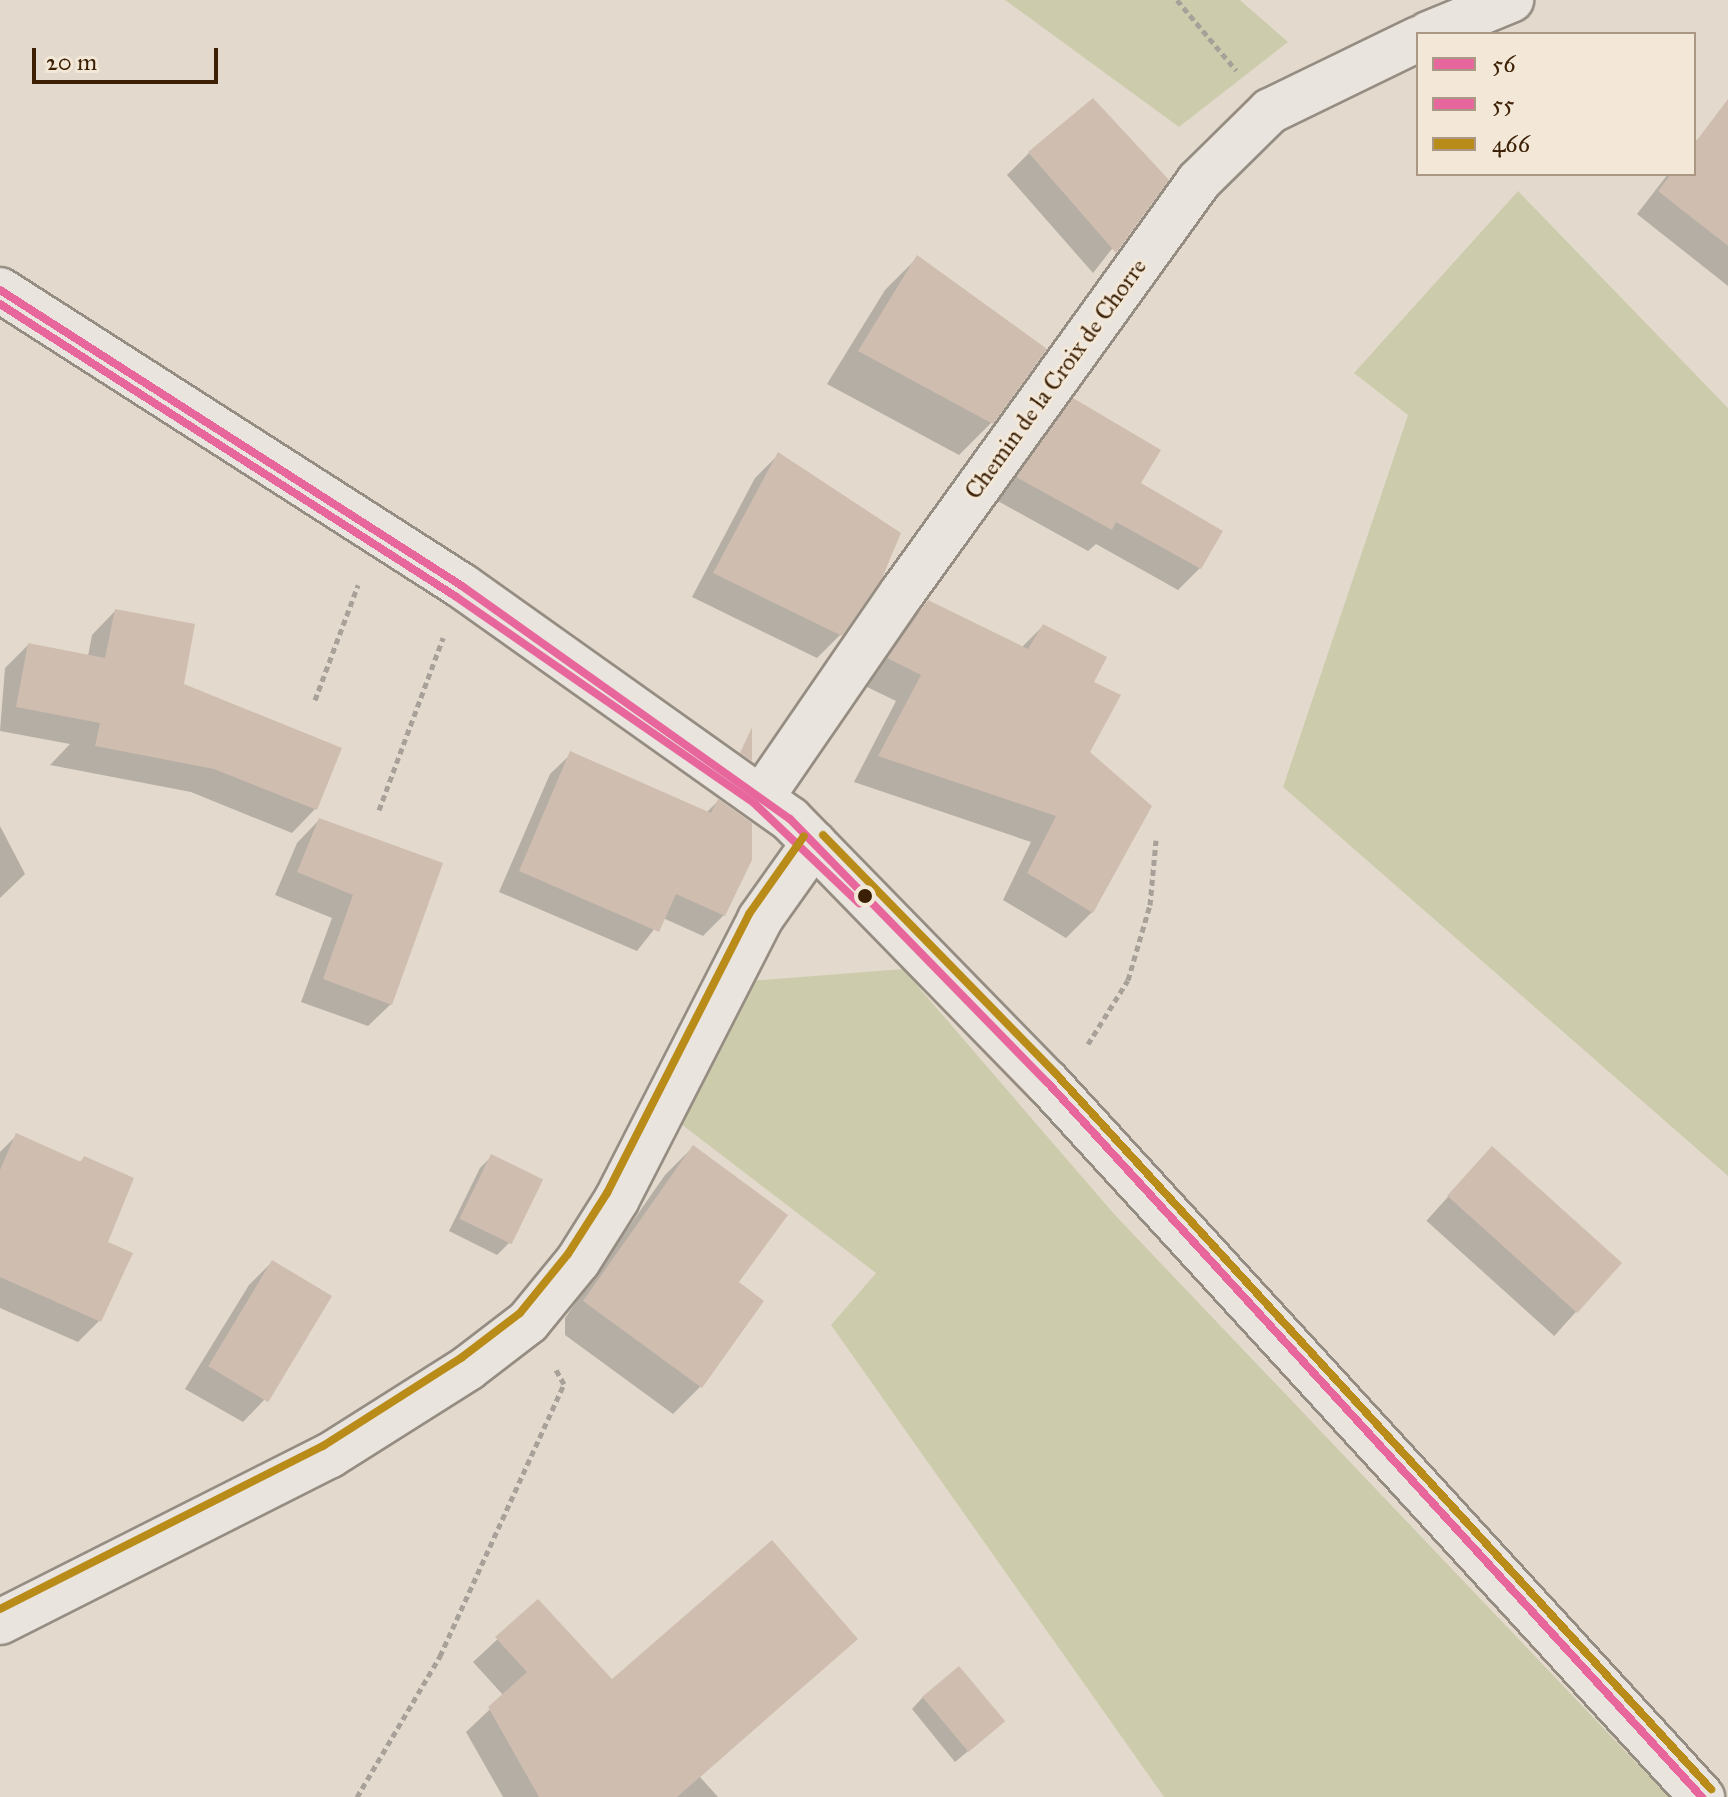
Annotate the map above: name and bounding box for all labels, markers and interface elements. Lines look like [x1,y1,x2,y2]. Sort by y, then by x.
scale bar [36,32,222,82]
legend [1416,32,1696,176]
text: 20 m [46,47,97,77]
text: 56 [1492,49,1515,79]
text: 55 [1492,89,1514,119]
text: 466 [1492,129,1530,159]
street label: Chemin de la Croix de Chorre [959,253,1153,505]
unlabelled marker [857,888,873,904]

